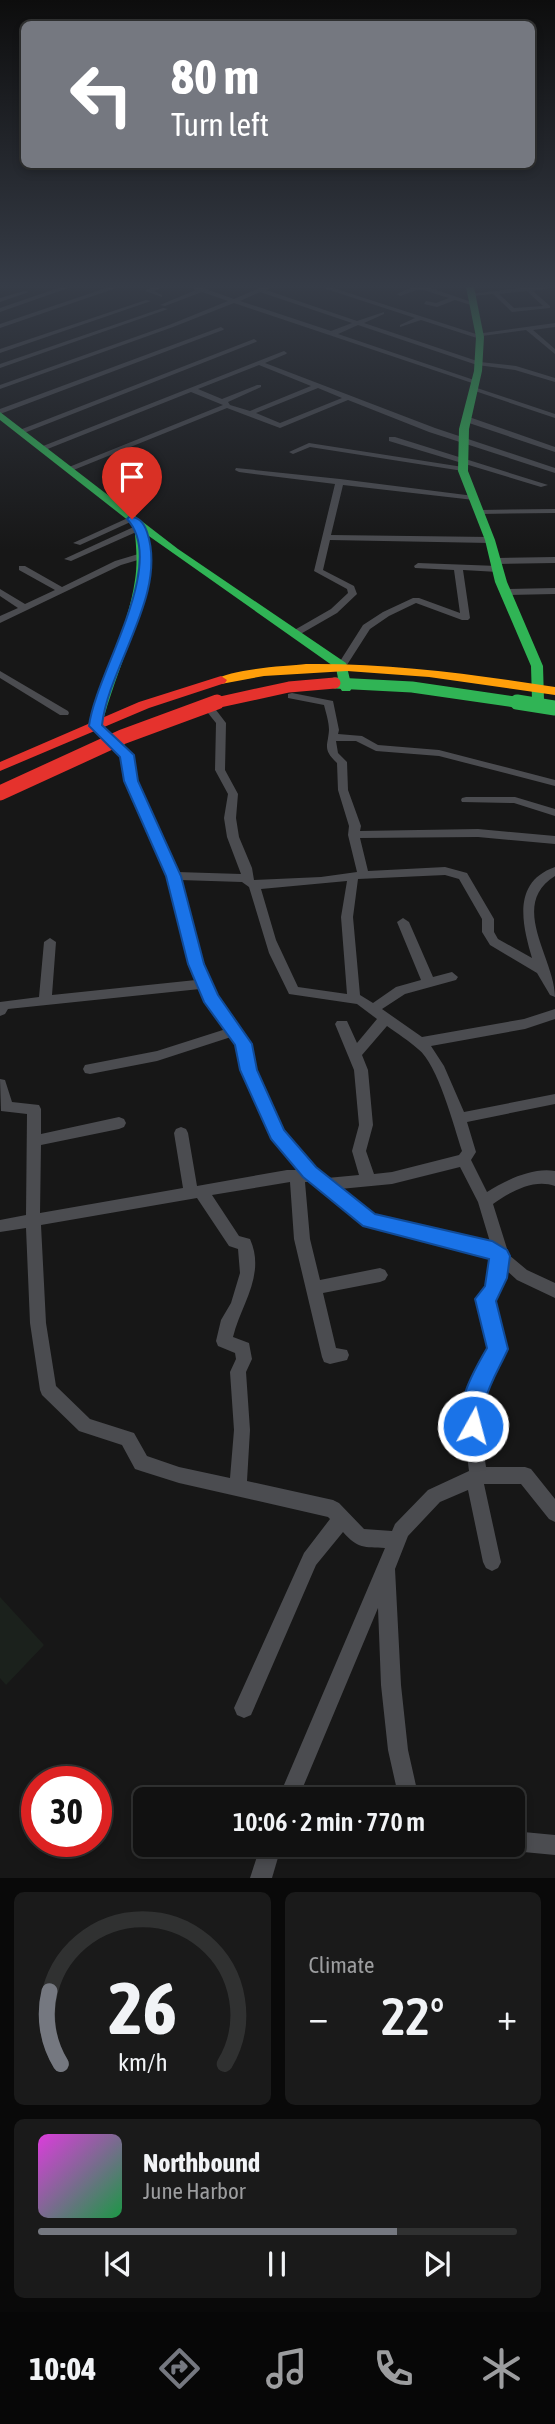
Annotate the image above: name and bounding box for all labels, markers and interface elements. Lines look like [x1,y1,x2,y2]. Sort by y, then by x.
text: 80 m [171,48,259,104]
icon: left [56,49,147,140]
text: Turn left [171,106,269,143]
pin [102,447,162,519]
icon: arrive [113,458,151,496]
position arrow [436,1389,510,1463]
speed limit sign: 30 [21,1766,112,1857]
text: 10:06 · 2 min · 770 m [233,1807,425,1837]
text: Climate [309,1952,374,1978]
text: 26 [108,1967,176,2050]
text: 22° [381,1986,444,2046]
text: − [309,1995,328,2038]
text: + [497,1995,517,2038]
text: km/h [117,2048,167,2076]
text: Northbound [143,2148,260,2178]
text: June Harbor [143,2178,246,2204]
icon: previous [99,2245,137,2283]
icon: pause [258,2245,296,2283]
icon: next [418,2245,456,2283]
icon: directions [155,2344,204,2393]
icon: music [262,2344,311,2393]
icon: phone [369,2344,418,2393]
icon: climate [477,2344,526,2393]
text: 10:04 [29,2350,96,2387]

